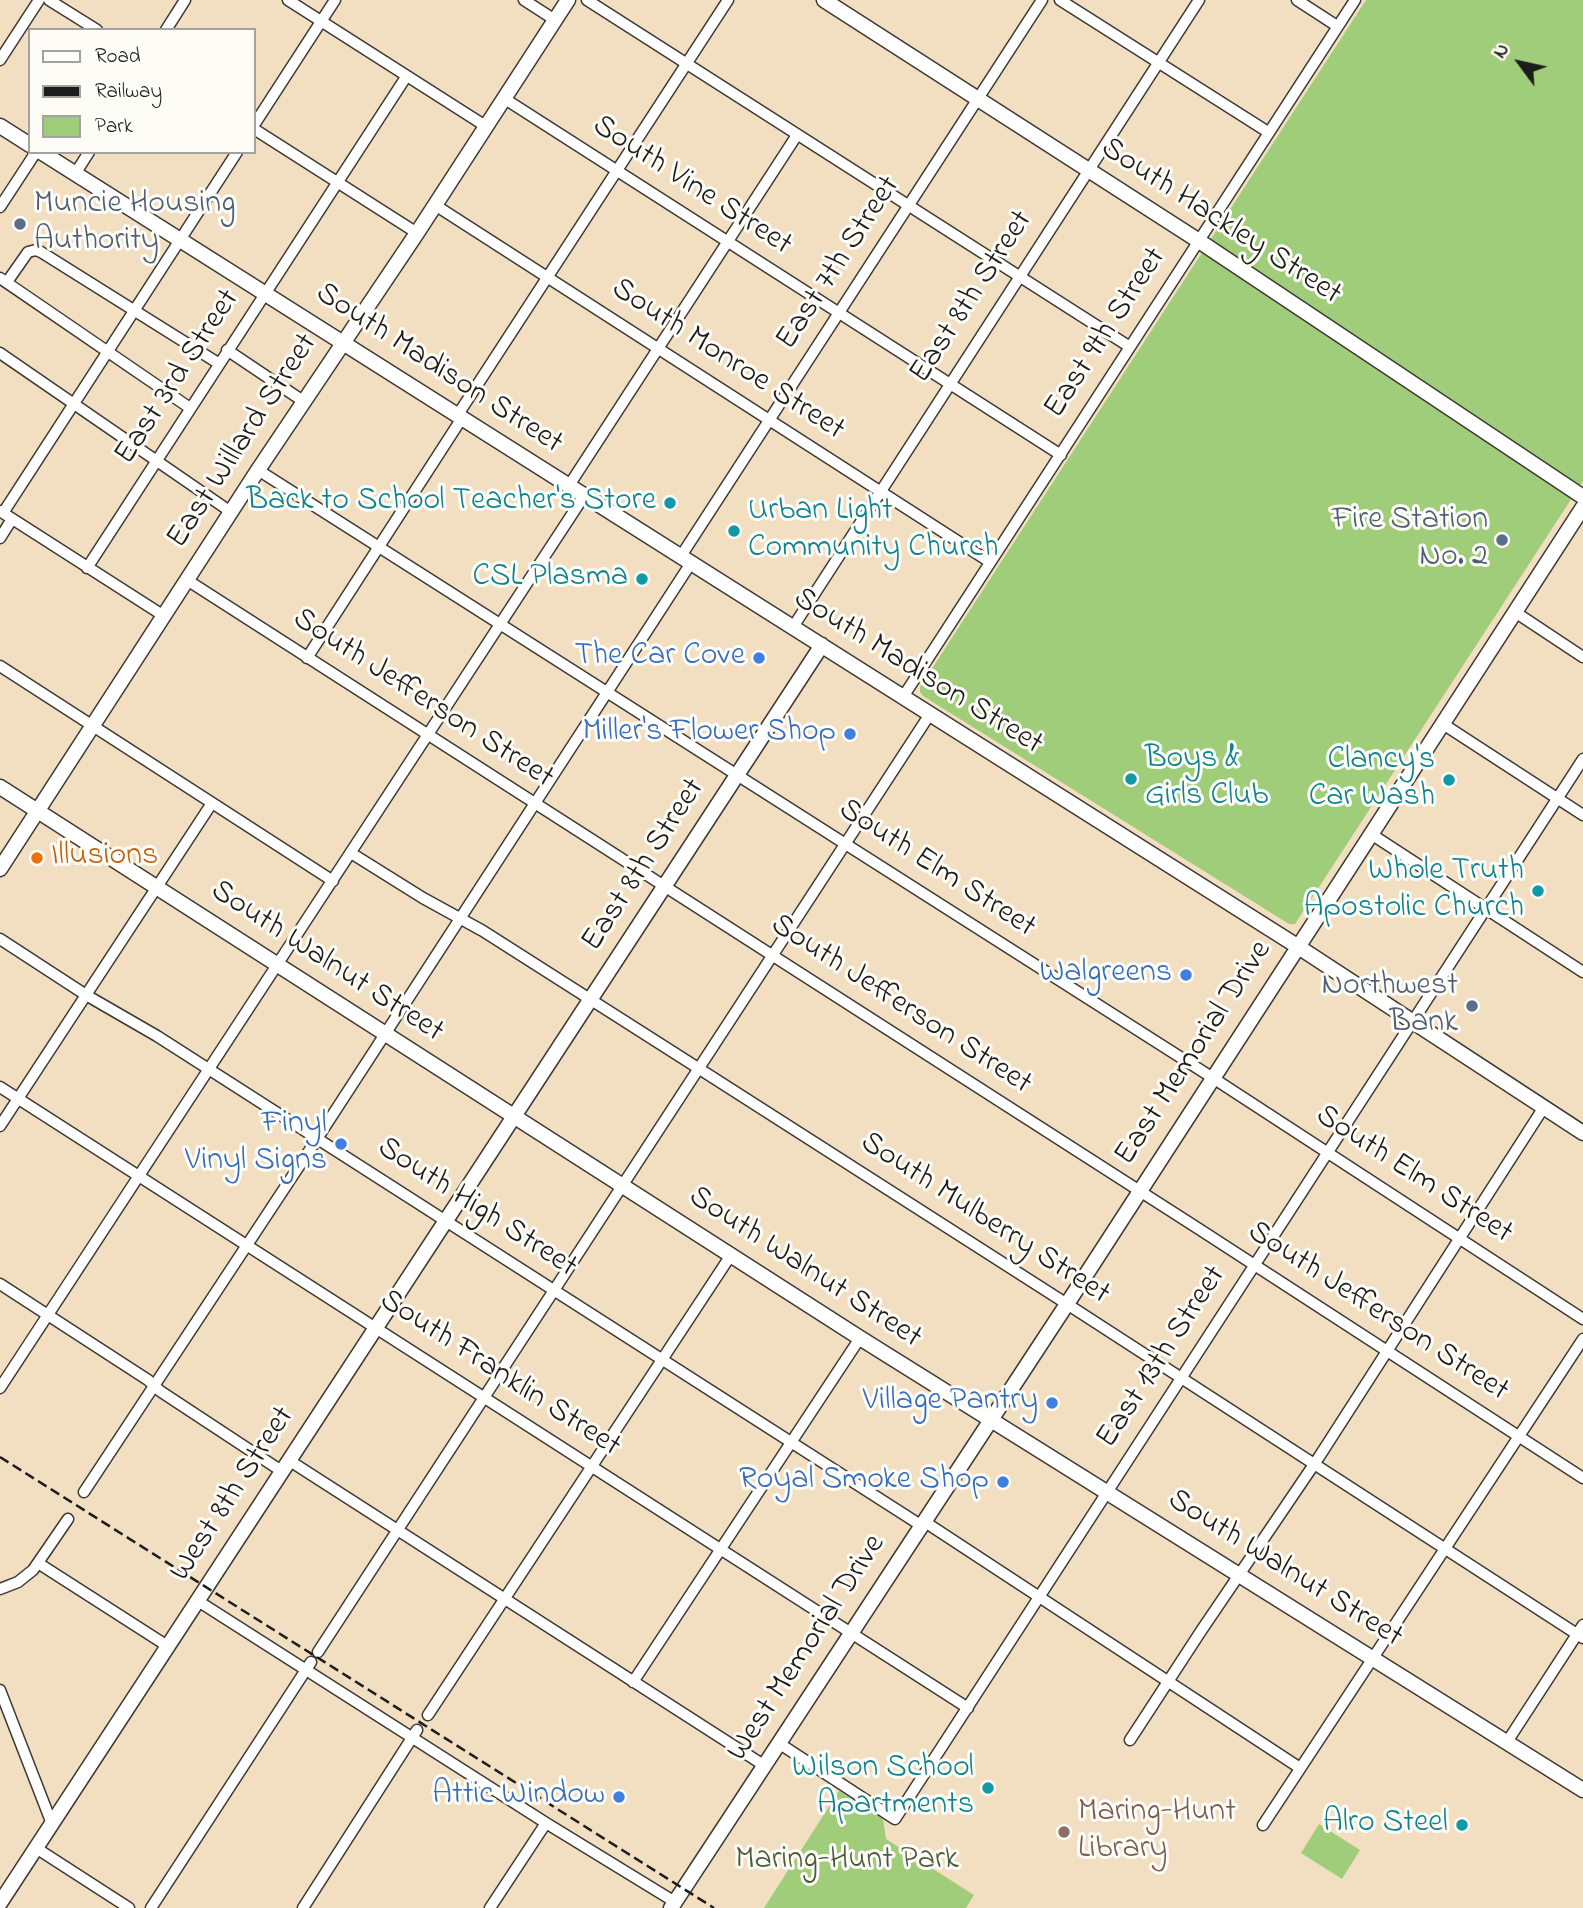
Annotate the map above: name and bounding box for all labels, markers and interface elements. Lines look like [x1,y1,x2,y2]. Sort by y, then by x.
legend [28,28,256,154]
north arrow [1485,28,1555,98]
text: N [1487,39,1517,64]
text: Road [95,42,141,72]
text: Railway [95,77,162,107]
street label: South Vine Street [584,108,798,266]
text: Park [95,112,133,142]
street label: South Hackley Street [1092,131,1348,315]
street label: East 7th Street [770,170,910,358]
place label: Muncie Housing Authority [34,187,235,262]
street label: East 8th Street [903,204,1043,392]
marker: Muncie Housing Authority [12,216,28,232]
street label: East 9th Street [1038,241,1176,427]
street label: South Monroe Street [603,271,851,451]
street label: South Madison Street [307,276,569,464]
street label: East 3rd Street [108,283,250,473]
street label: East Willard Street [160,327,328,557]
place label: Back to School Teacher's Store [246,484,656,522]
place label: Urban Light Community Church [748,494,998,569]
marker: Back to School Teacher's Store [662,495,678,511]
place label: Fire Station No. 2 [1332,503,1488,578]
marker: Urban Light Community Church [726,523,742,539]
marker: Fire Station No. 2 [1494,532,1510,548]
place label: CSL Plasma [472,560,628,598]
marker: CSL Plasma [634,571,650,587]
street label: South Madison Street [785,581,1049,765]
street label: South Jefferson Street [284,601,560,799]
place label: The Car Cove [575,639,745,677]
marker: The Car Cove [751,650,767,666]
place label: Miller's Flower Shop [582,715,836,753]
marker: Miller's Flower Shop [842,726,858,742]
place label: Boys & Girls Club [1145,742,1268,817]
place label: Clancy's Car Wash [1309,743,1435,818]
marker: Boys & Girls Club [1123,771,1139,787]
street label: East 8th Street [575,772,715,960]
marker: Clancy's Car Wash [1441,772,1457,788]
street label: South Elm Street [830,792,1042,948]
place label: Illusions [51,839,158,877]
marker: Illusions [29,850,45,866]
place label: Whole Truth Apostolic Church [1304,854,1524,929]
street label: South Walnut Street [202,873,450,1053]
marker: Whole Truth Apostolic Church [1530,883,1546,899]
street label: South Jefferson Street [762,907,1038,1105]
street label: East Memorial Drive [1108,934,1282,1174]
place label: Walgreens [1039,956,1172,994]
marker: Walgreens [1178,967,1194,983]
place label: Northwest Bank [1322,969,1458,1044]
marker: Northwest Bank [1464,998,1480,1014]
street label: South Elm Street [1307,1098,1519,1254]
place label: Finyl Vinyl Signs [185,1107,327,1182]
street label: South Mulberry Street [852,1125,1116,1315]
street label: South High Street [369,1130,583,1288]
marker: Finyl Vinyl Signs [333,1136,349,1152]
street label: South Walnut Street [680,1179,928,1359]
street label: South Jefferson Street [1239,1214,1515,1412]
street label: East 13th Street [1090,1260,1236,1456]
street label: South Franklin Street [371,1283,627,1467]
place label: Village Pantry [863,1384,1038,1422]
marker: Village Pantry [1044,1395,1060,1411]
street label: West 8th Street [163,1400,305,1590]
place label: Royal Smoke Shop [739,1463,989,1501]
marker: Royal Smoke Shop [995,1474,1011,1490]
street label: South Walnut Street [1159,1482,1409,1658]
street label: West Memorial Drive [720,1528,896,1770]
place label: Wilson School Apartments [792,1751,974,1826]
place label: Attic Window [432,1778,605,1816]
marker: Wilson School Apartments [980,1780,996,1796]
marker: Attic Window [611,1789,627,1805]
place label: Maring-Hunt Library [1078,1795,1236,1870]
place label: Alro Steel [1323,1806,1448,1844]
marker: Alro Steel [1454,1817,1470,1833]
marker: Maring-Hunt Library [1056,1824,1072,1840]
park label: Maring-Hunt Park [735,1843,959,1881]

